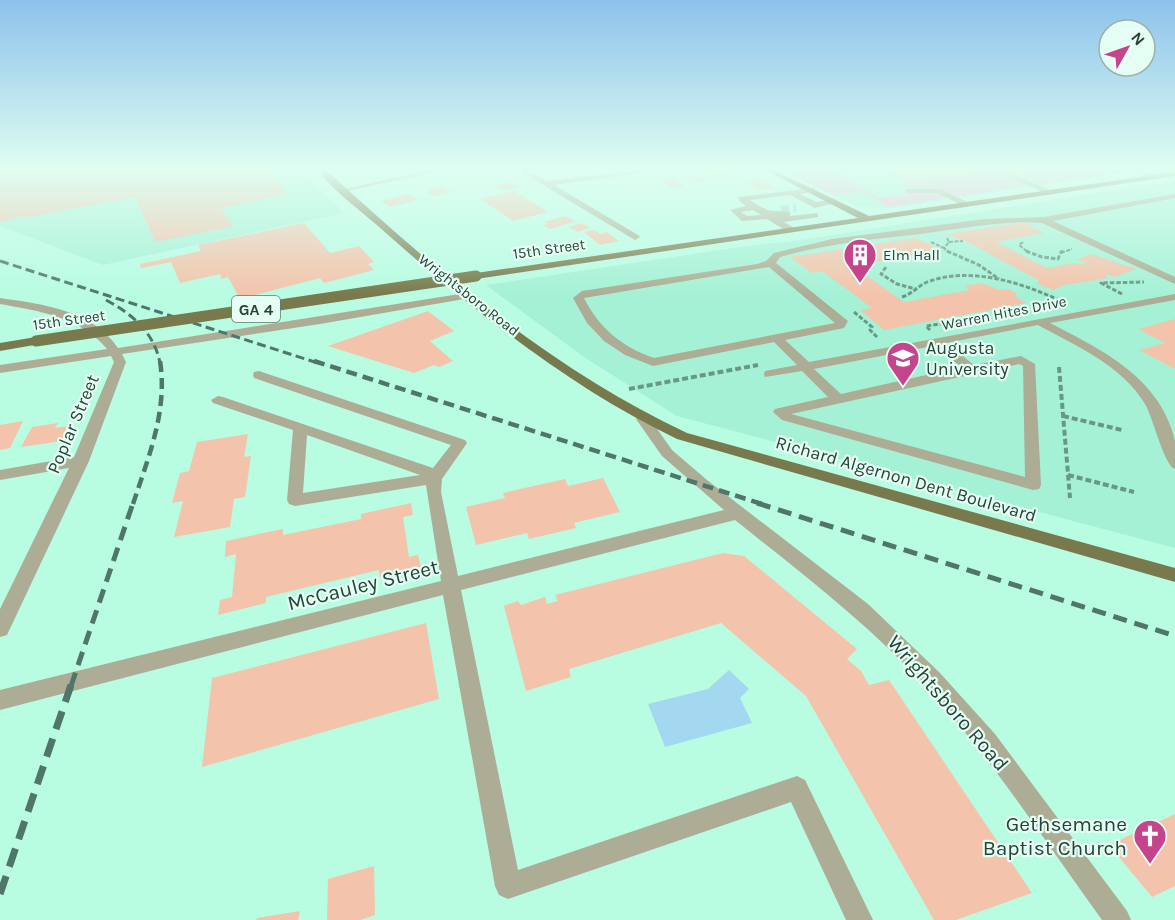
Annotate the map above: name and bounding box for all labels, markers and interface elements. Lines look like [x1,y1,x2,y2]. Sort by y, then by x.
north arrow [1097,18,1157,78]
text: N [1127,28,1149,49]
street label: 15th Street [512,235,587,263]
building icon: Elm Hall [842,237,878,284]
place label: Elm Hall [883,246,940,264]
street label: Wrightsboro Road [415,250,523,340]
street label: Warren Hites Drive [940,292,1068,334]
road number: GA 4 [232,296,280,322]
street label: 15th Street [32,306,107,334]
place label: Augusta University [926,337,1009,380]
school or university icon: Augusta University [885,340,921,387]
street label: Poplar Street [42,371,104,477]
street label: Richard Algernon Dent Boulevard [773,431,1039,527]
street label: McCauley Street [285,555,441,615]
street label: Wrightsboro Road [883,630,1013,776]
place label: Gethsemane Baptist Church [983,812,1127,860]
church icon: Gethsemane Baptist Church [1132,818,1168,865]

